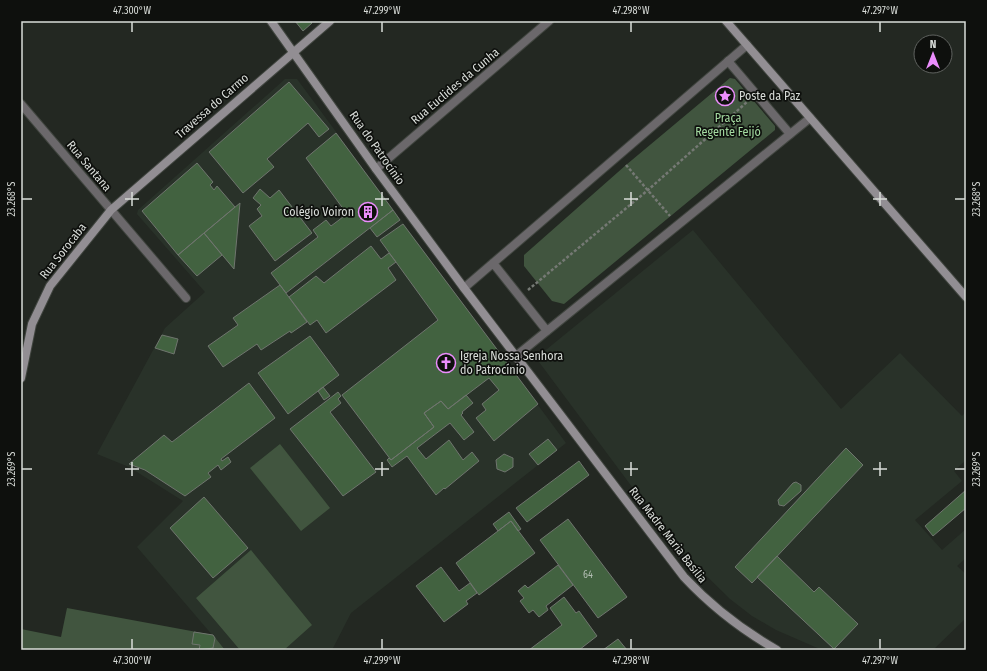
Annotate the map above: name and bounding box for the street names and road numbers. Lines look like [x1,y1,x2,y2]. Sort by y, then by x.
street label: Rua Euclides da Cunha [408,45,502,127]
street label: Travessa do Carmo [173,71,251,141]
street label: Rua do Patrocínio [346,109,408,187]
street label: Rua Santana [64,138,114,194]
street label: Rua Sorocaba [37,220,89,282]
street label: Rua Madre Maria Basília [626,484,710,586]

